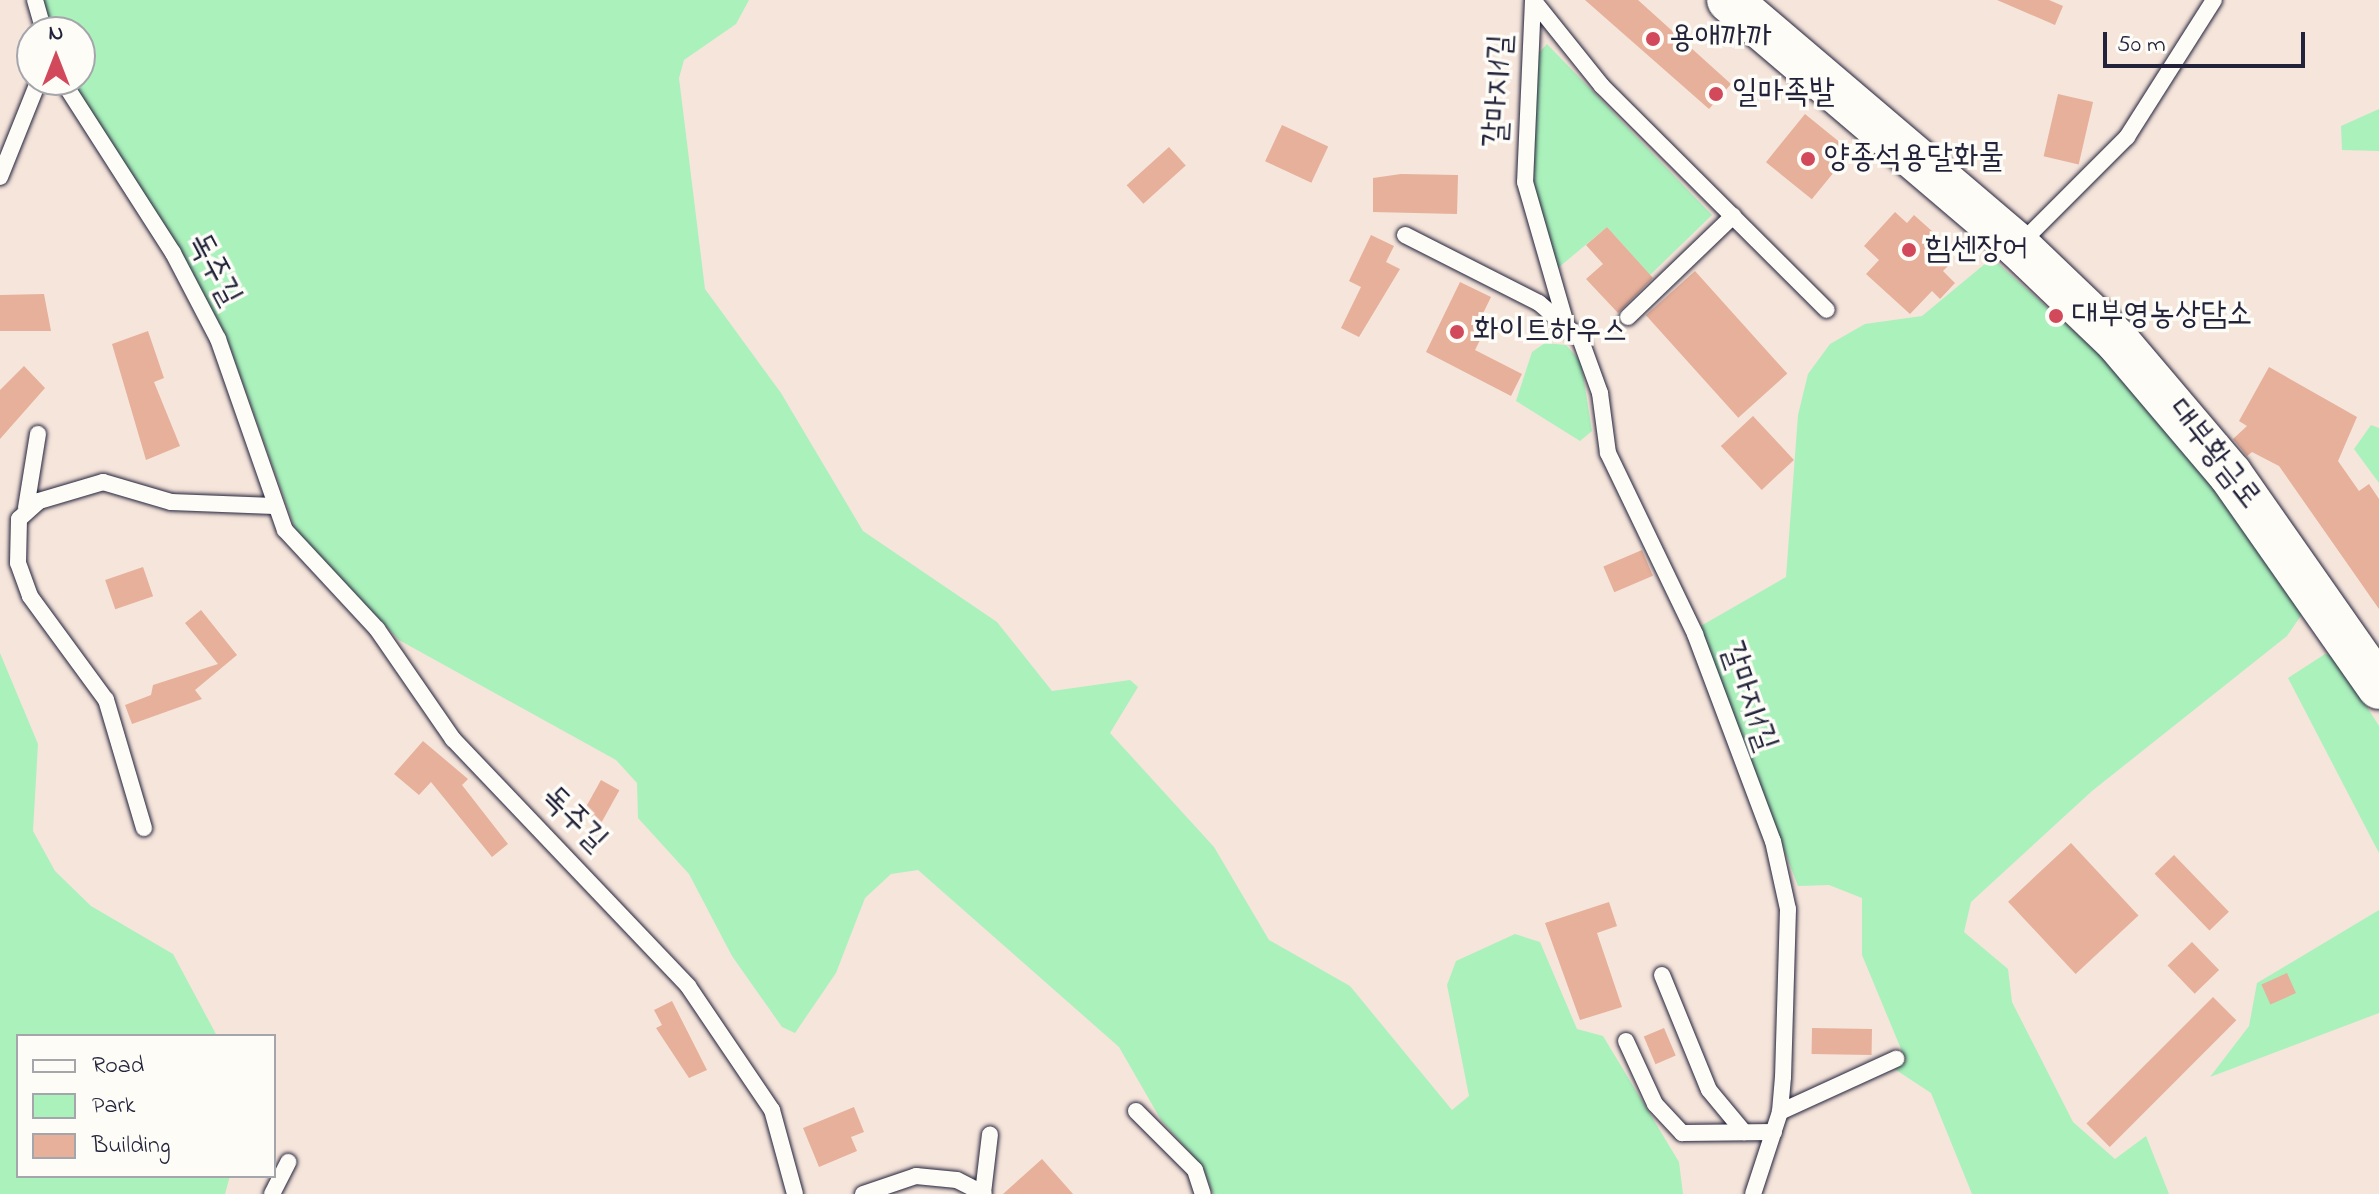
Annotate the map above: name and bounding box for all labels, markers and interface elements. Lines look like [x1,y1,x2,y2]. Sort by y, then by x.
north arrow [16,16,96,96]
scale bar [2107,16,2309,66]
text: N [49,18,63,50]
place label: 용애까까 [1669,20,1772,58]
text: 50 m [2117,28,2166,63]
marker: 용애까까 [1644,30,1662,48]
street label: 갈마지1길 [1478,33,1522,149]
place label: 일마족발 [1732,75,1835,113]
marker: 일마족발 [1707,85,1725,103]
place label: 양종석용달화물 [1824,140,2004,178]
marker: 양종석용달화물 [1799,150,1817,168]
street label: 독주길 [178,227,248,313]
place label: 힘센장어 [1925,231,2028,269]
marker: 힘센장어 [1900,241,1918,259]
place label: 대부영농상담소 [2072,297,2252,335]
marker: 대부영농상담소 [2047,307,2065,325]
place label: 화이트하우스 [1473,313,1628,351]
marker: 화이트하우스 [1448,323,1466,341]
street label: 대부황금로 [2158,392,2268,518]
street label: 갈마지1길 [1710,637,1784,757]
street label: 독주길 [532,779,614,861]
legend [16,1034,276,1178]
text: Road [92,1049,144,1084]
text: Park [92,1089,135,1124]
text: Building [92,1129,171,1164]

